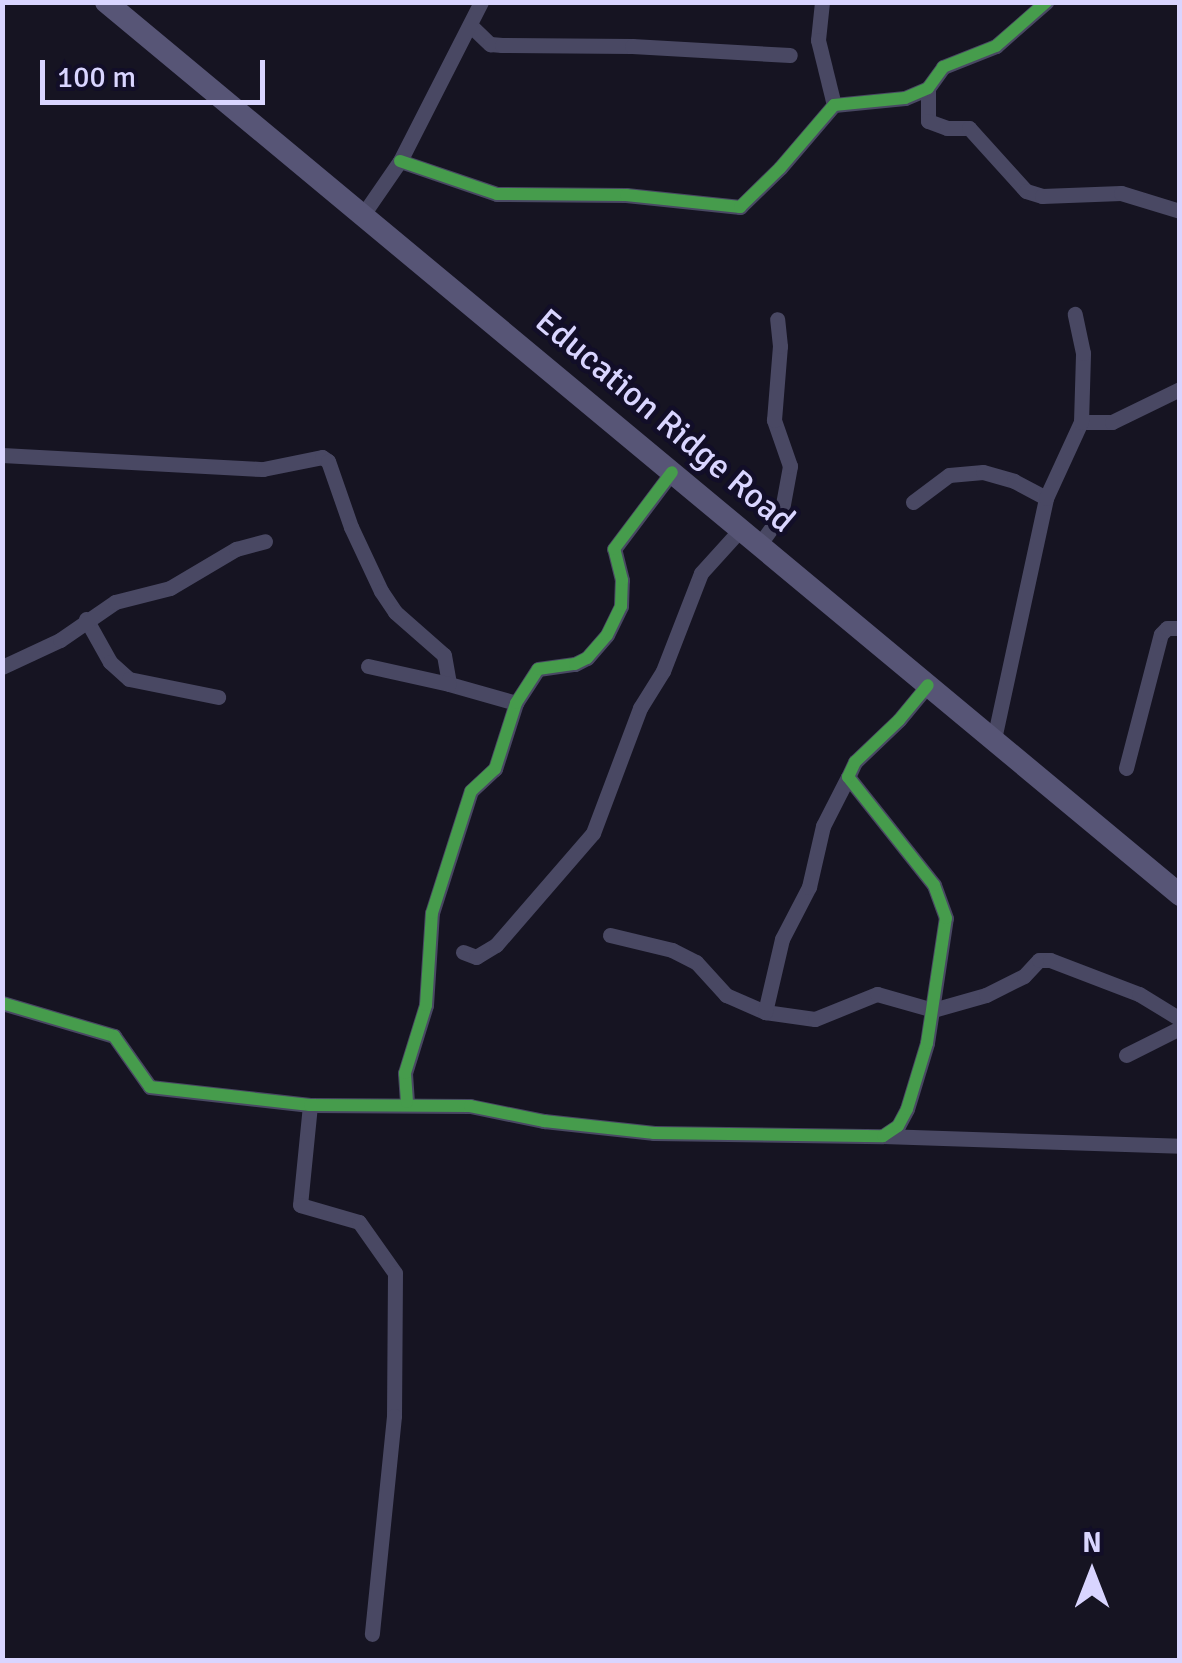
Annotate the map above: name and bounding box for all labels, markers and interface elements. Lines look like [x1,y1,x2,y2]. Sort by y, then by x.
scale bar [45,40,270,102]
text: 100 m [57,59,136,96]
street label: Education Ridge Road [527,300,803,542]
north arrow [1042,1523,1142,1623]
text: N [1082,1526,1102,1560]

